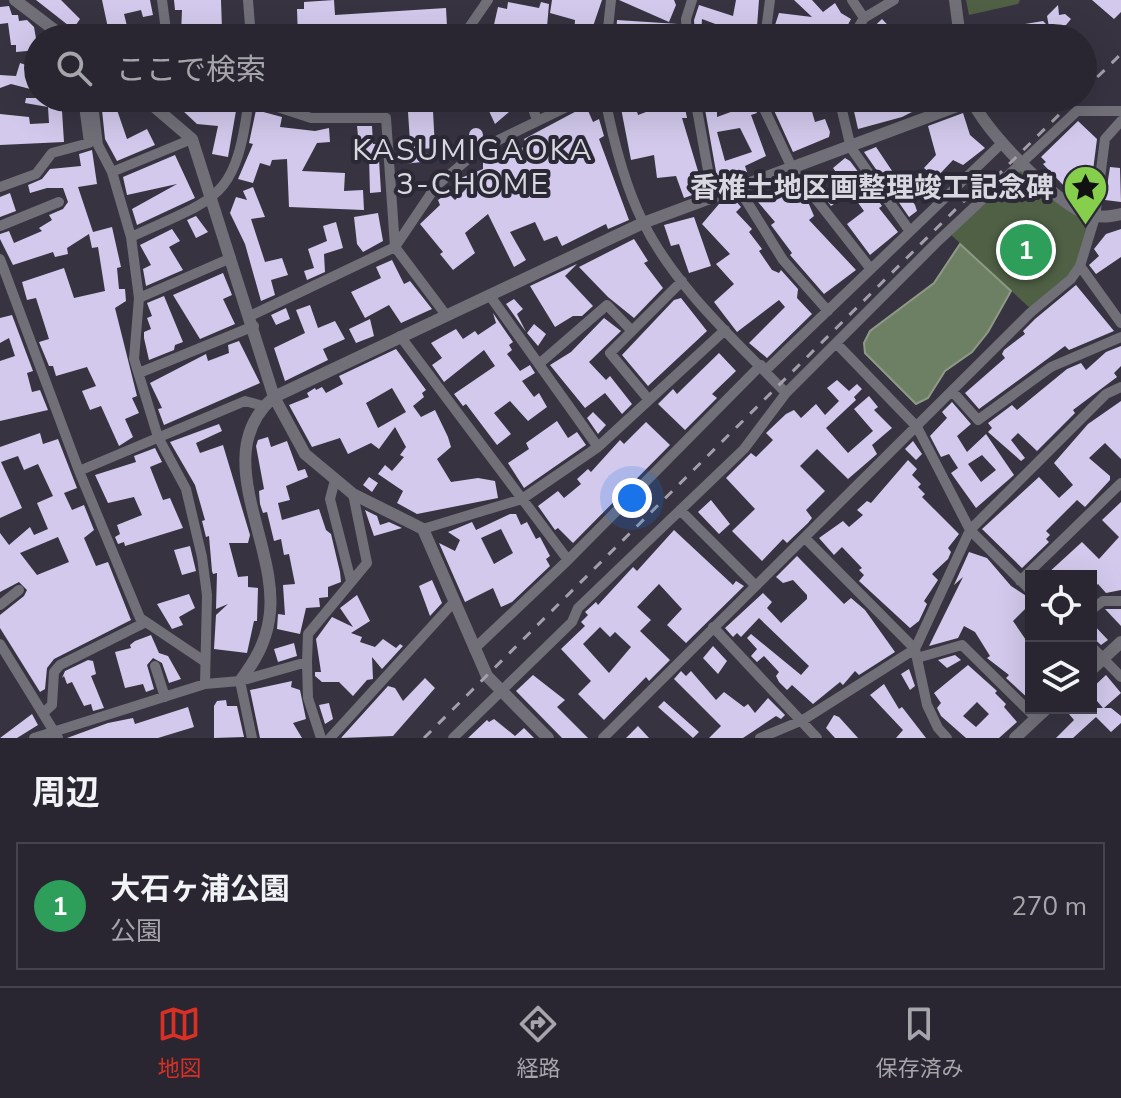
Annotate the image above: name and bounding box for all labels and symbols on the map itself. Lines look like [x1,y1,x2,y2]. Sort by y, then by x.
district label: KASUMIGAOKA 3-CHOME [352,130,594,205]
place icon: 香椎土地区画整理竣工記念碑 [1061,163,1109,226]
place label: 香椎土地区画整理竣工記念碑 [690,169,1054,207]
pin: 1 [1000,220,1052,280]
your location [612,478,652,518]

